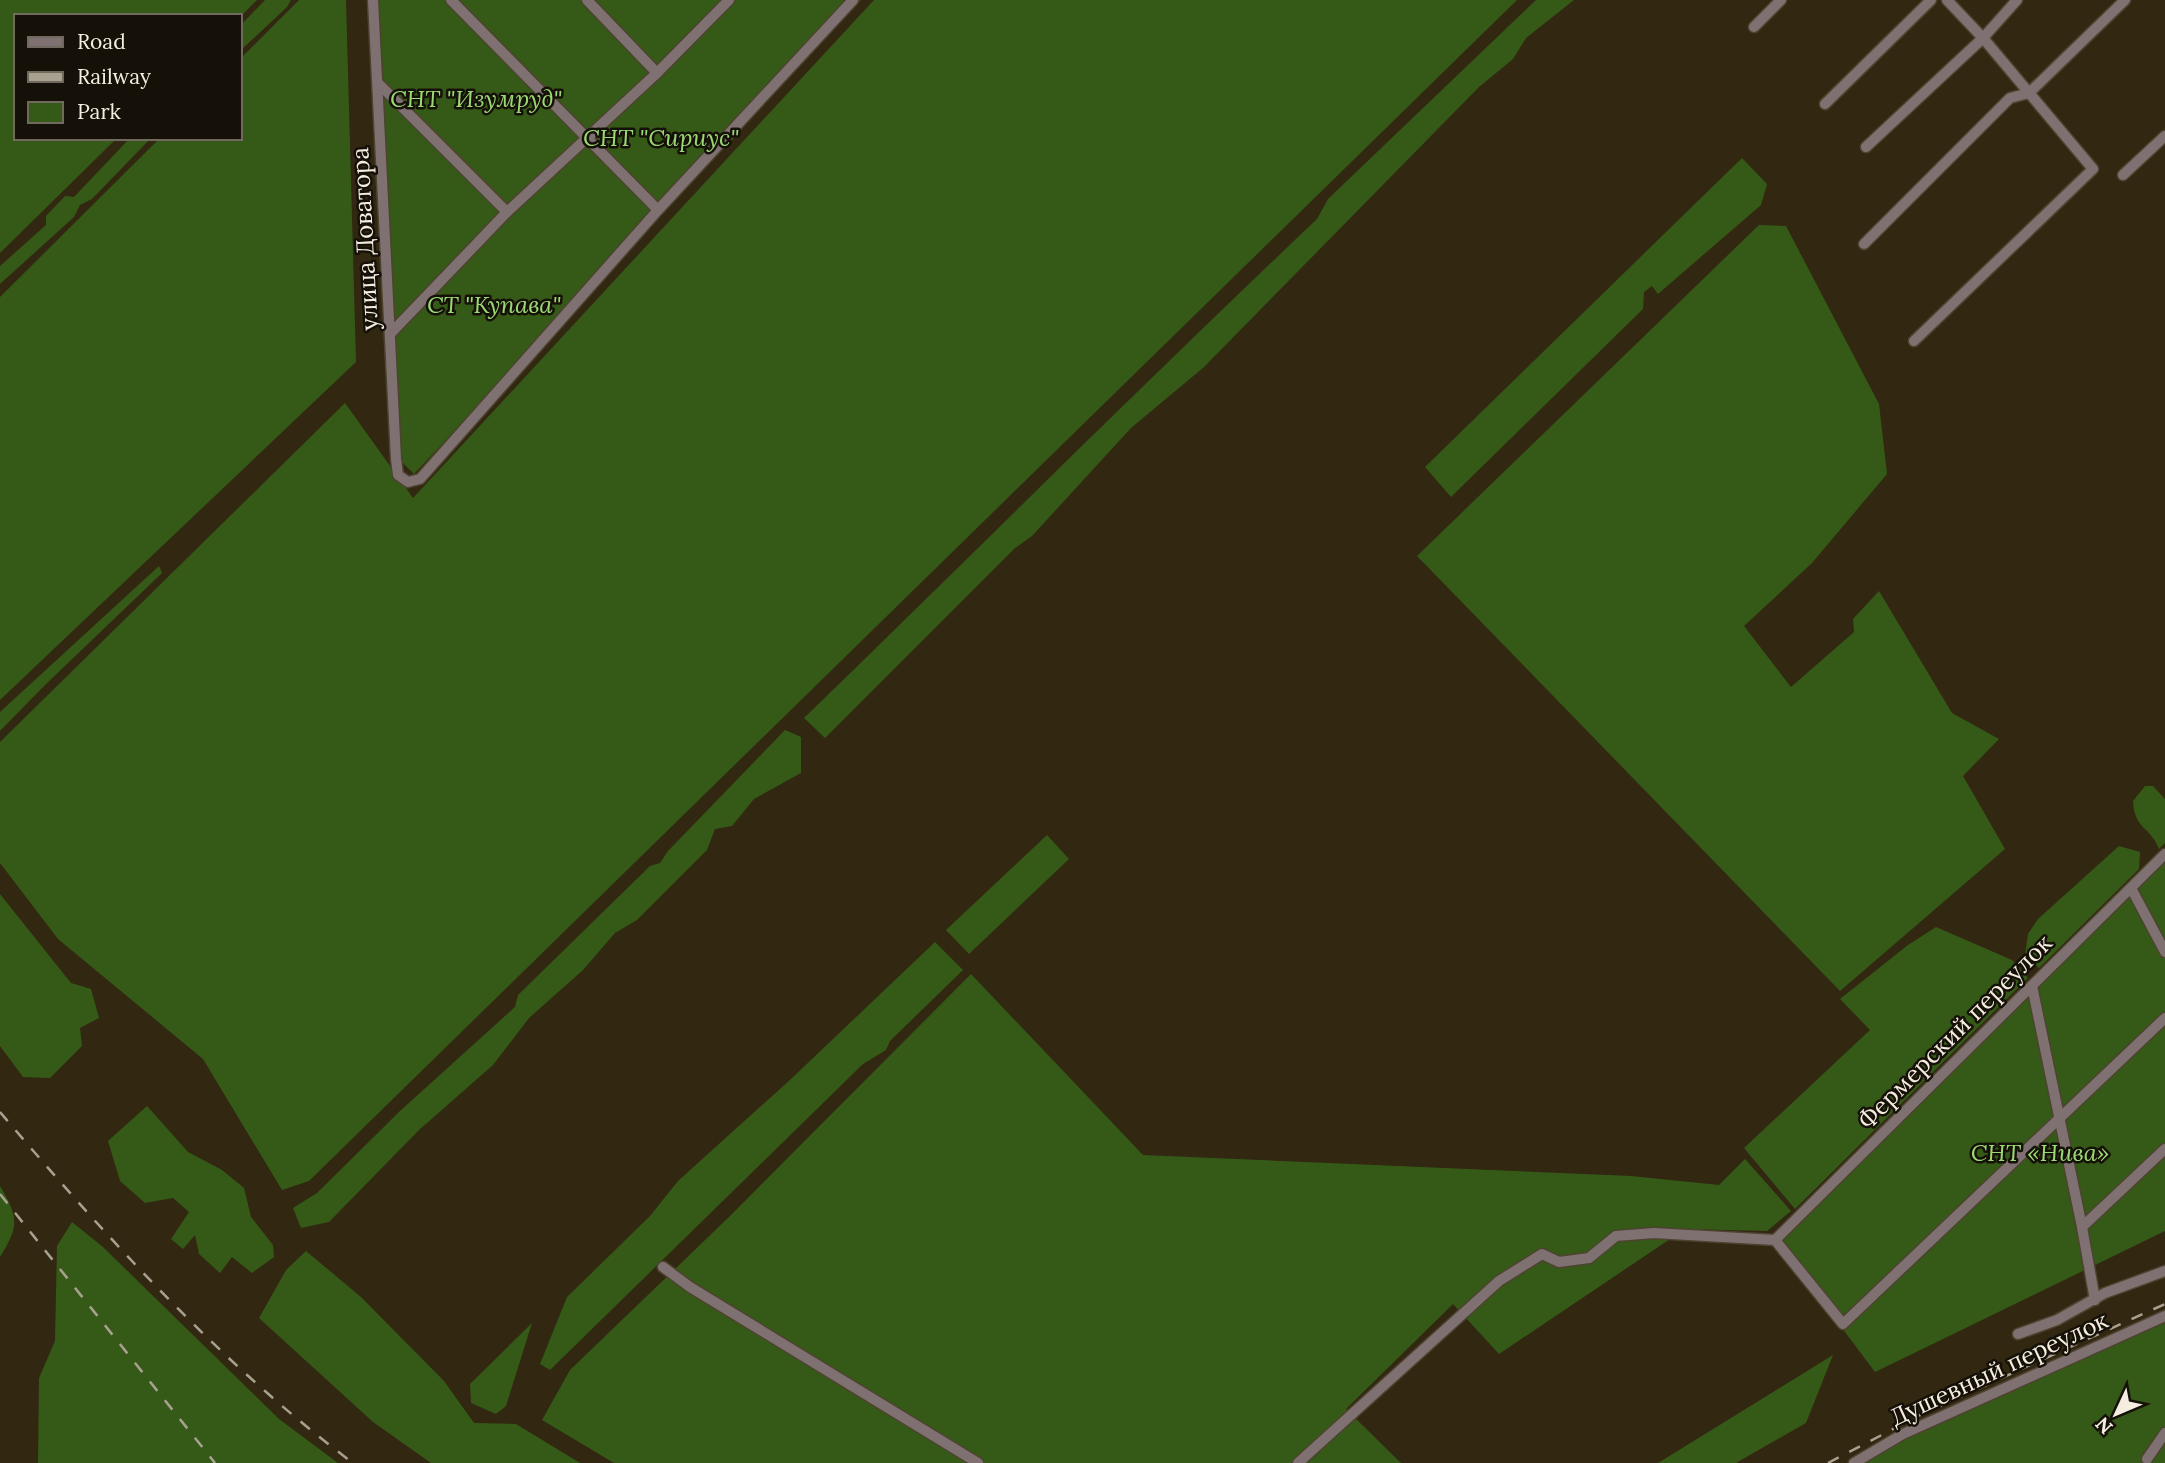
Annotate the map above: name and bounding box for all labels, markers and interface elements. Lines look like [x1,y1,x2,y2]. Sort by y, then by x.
legend [14,14,242,140]
text: Road [77,28,126,55]
text: Railway [77,63,151,90]
park label: СНТ "Изумруд" [390,83,562,114]
text: Park [77,98,121,125]
park label: СНТ "Сириус" [583,122,739,153]
street label: улица Доватора [344,147,385,331]
park label: СТ "Купава" [427,289,561,320]
street label: Фермерский переулок [1851,928,2059,1136]
park label: СНТ «Нива» [1971,1137,2109,1168]
street label: Душевный переулок [1885,1304,2113,1433]
north arrow [2081,1379,2151,1449]
text: N [2090,1412,2118,1439]

